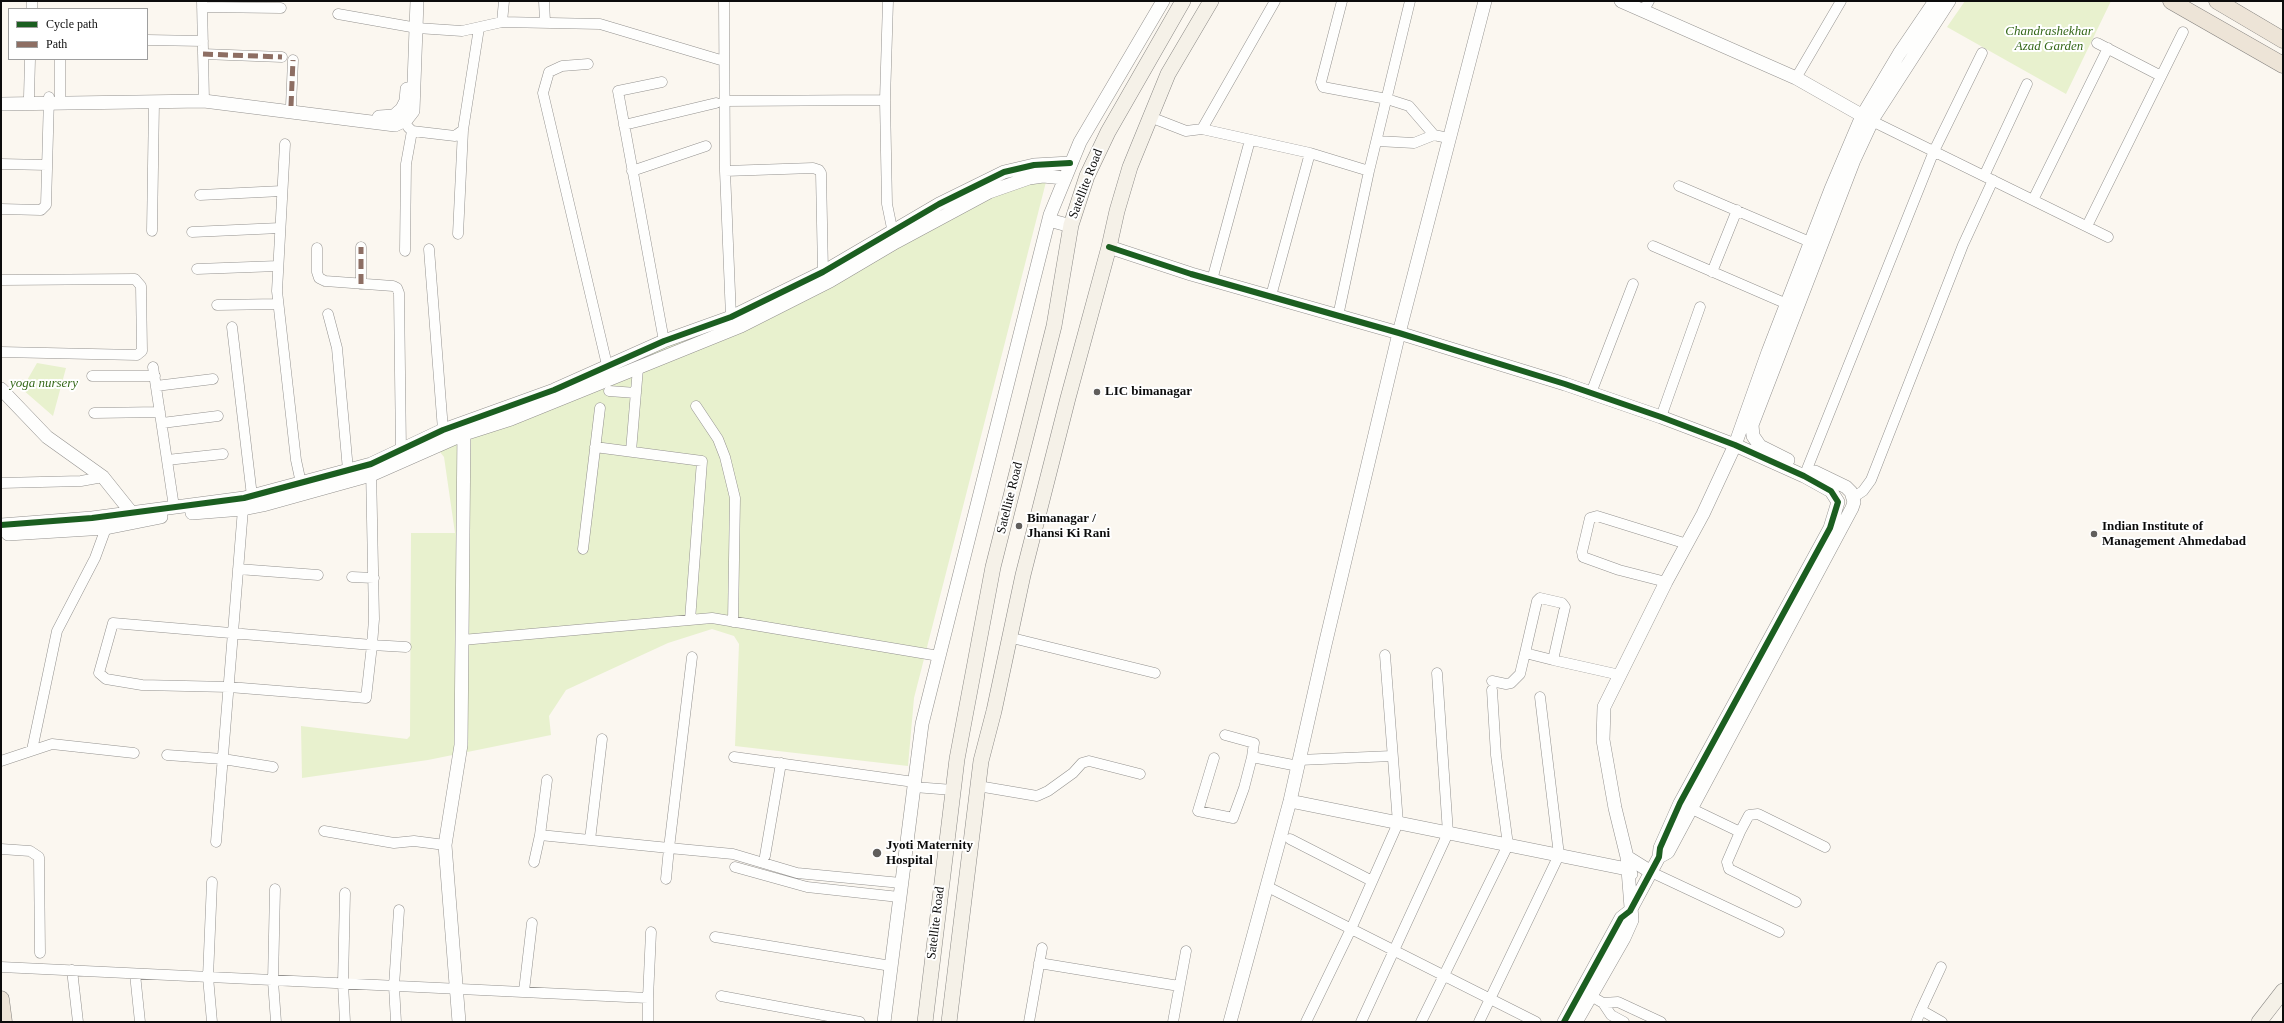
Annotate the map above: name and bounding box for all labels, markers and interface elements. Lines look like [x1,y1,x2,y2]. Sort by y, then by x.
legend [8,8,148,60]
text: Cycle path [46,17,98,31]
park label: Chandrashekhar Azad Garden [2005,24,2093,55]
text: Path [46,37,67,51]
street label: Satellite Road [1066,147,1106,221]
park label: yoga nursery [10,376,78,392]
place label: LIC bimanagar [1105,384,1192,400]
marker: LIC bimanagar [1092,387,1102,397]
street label: Satellite Road [994,461,1026,535]
place label: Bimanagar / Jhansi Ki Rani [1027,511,1110,542]
place label: Indian Institute of Management Ahmedabad [2102,519,2246,550]
marker: Bimanagar / Jhansi Ki Rani [1014,521,1024,531]
marker: Indian Institute of Management Ahmedabad [2089,529,2099,539]
place label: Jyoti Maternity Hospital [886,838,973,869]
marker: Jyoti Maternity Hospital [871,847,883,859]
street label: Satellite Road [924,886,948,960]

